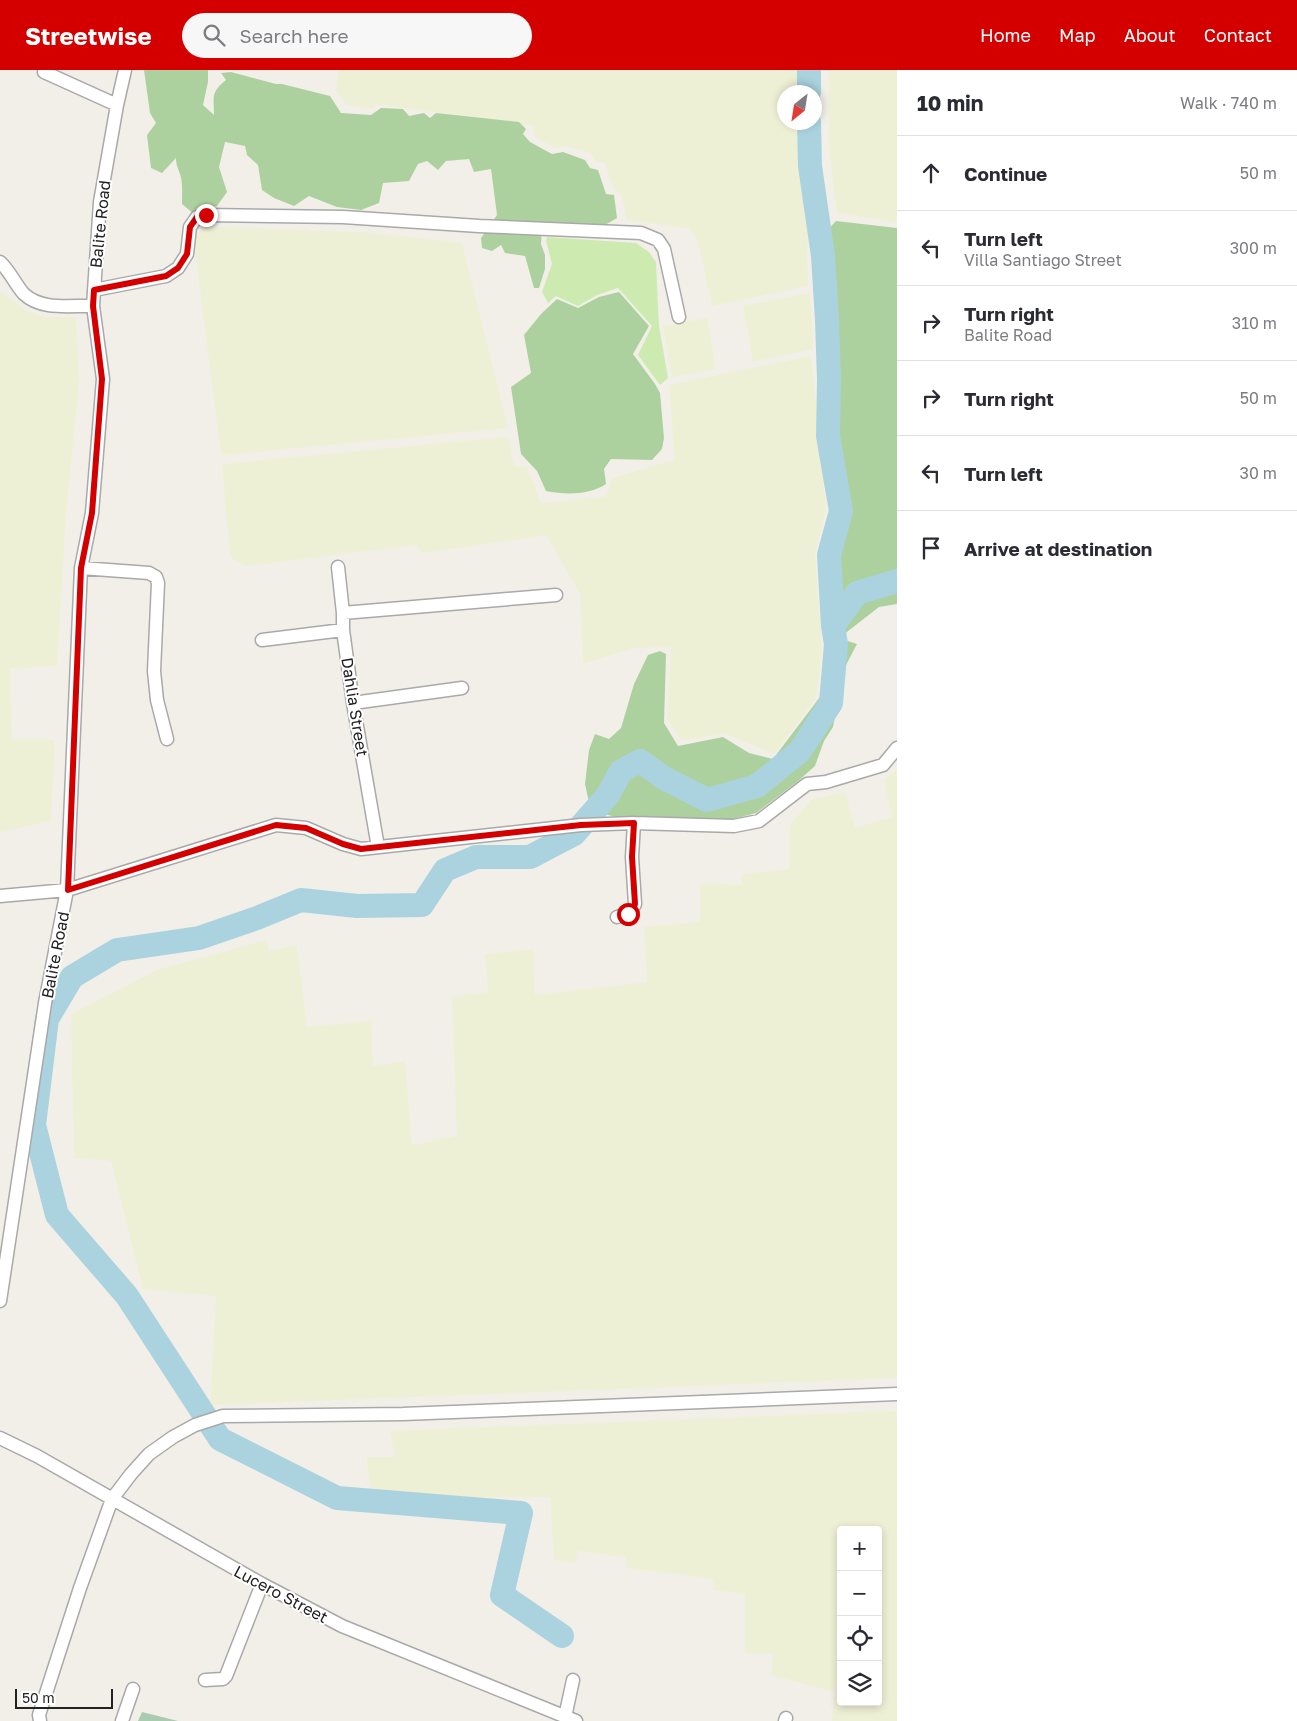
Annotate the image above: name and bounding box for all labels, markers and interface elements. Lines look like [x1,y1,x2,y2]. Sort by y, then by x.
search box [182,13,532,58]
text: Streetwise [25,21,152,50]
icon: search [200,21,228,49]
text: Search here [240,24,348,47]
text: Home [980,24,1031,46]
text: Map [1059,24,1096,46]
text: About [1124,24,1176,46]
text: Contact [1204,24,1272,46]
north arrow [777,85,822,130]
text: 10 min [917,90,984,116]
text: Walk · 740 m [1180,93,1277,113]
icon: ahead [917,159,945,187]
text: Continue [964,162,1047,185]
text: 50 m [1240,163,1277,183]
street label: Balite Road [85,179,115,269]
route end [195,204,218,227]
text: Turn left [964,227,1043,250]
icon: left [917,234,945,262]
text: 300 m [1230,238,1277,258]
text: Villa Santiago Street [964,250,1122,270]
text: Turn right [964,302,1054,325]
icon: right [917,309,945,337]
text: 310 m [1232,313,1277,333]
text: Balite Road [964,325,1052,345]
icon: right [917,384,945,412]
text: Turn right [964,387,1054,410]
text: 50 m [1240,388,1277,408]
icon: left [917,459,945,487]
text: Turn left [964,462,1043,485]
text: 30 m [1240,463,1277,483]
icon: arrive [917,534,945,562]
text: Arrive at destination [964,537,1152,560]
street label: Dahlia Street [337,656,373,758]
route start [617,903,640,926]
street label: Balite Road [37,910,73,1000]
map controls [837,1526,882,1706]
button: + [837,1526,882,1571]
street label: Lucero Street [231,1561,331,1627]
button: − [837,1571,882,1616]
button: locate [837,1616,882,1661]
button: layers [837,1661,882,1706]
scale bar [15,1686,112,1709]
text: 50 m [22,1689,55,1706]

